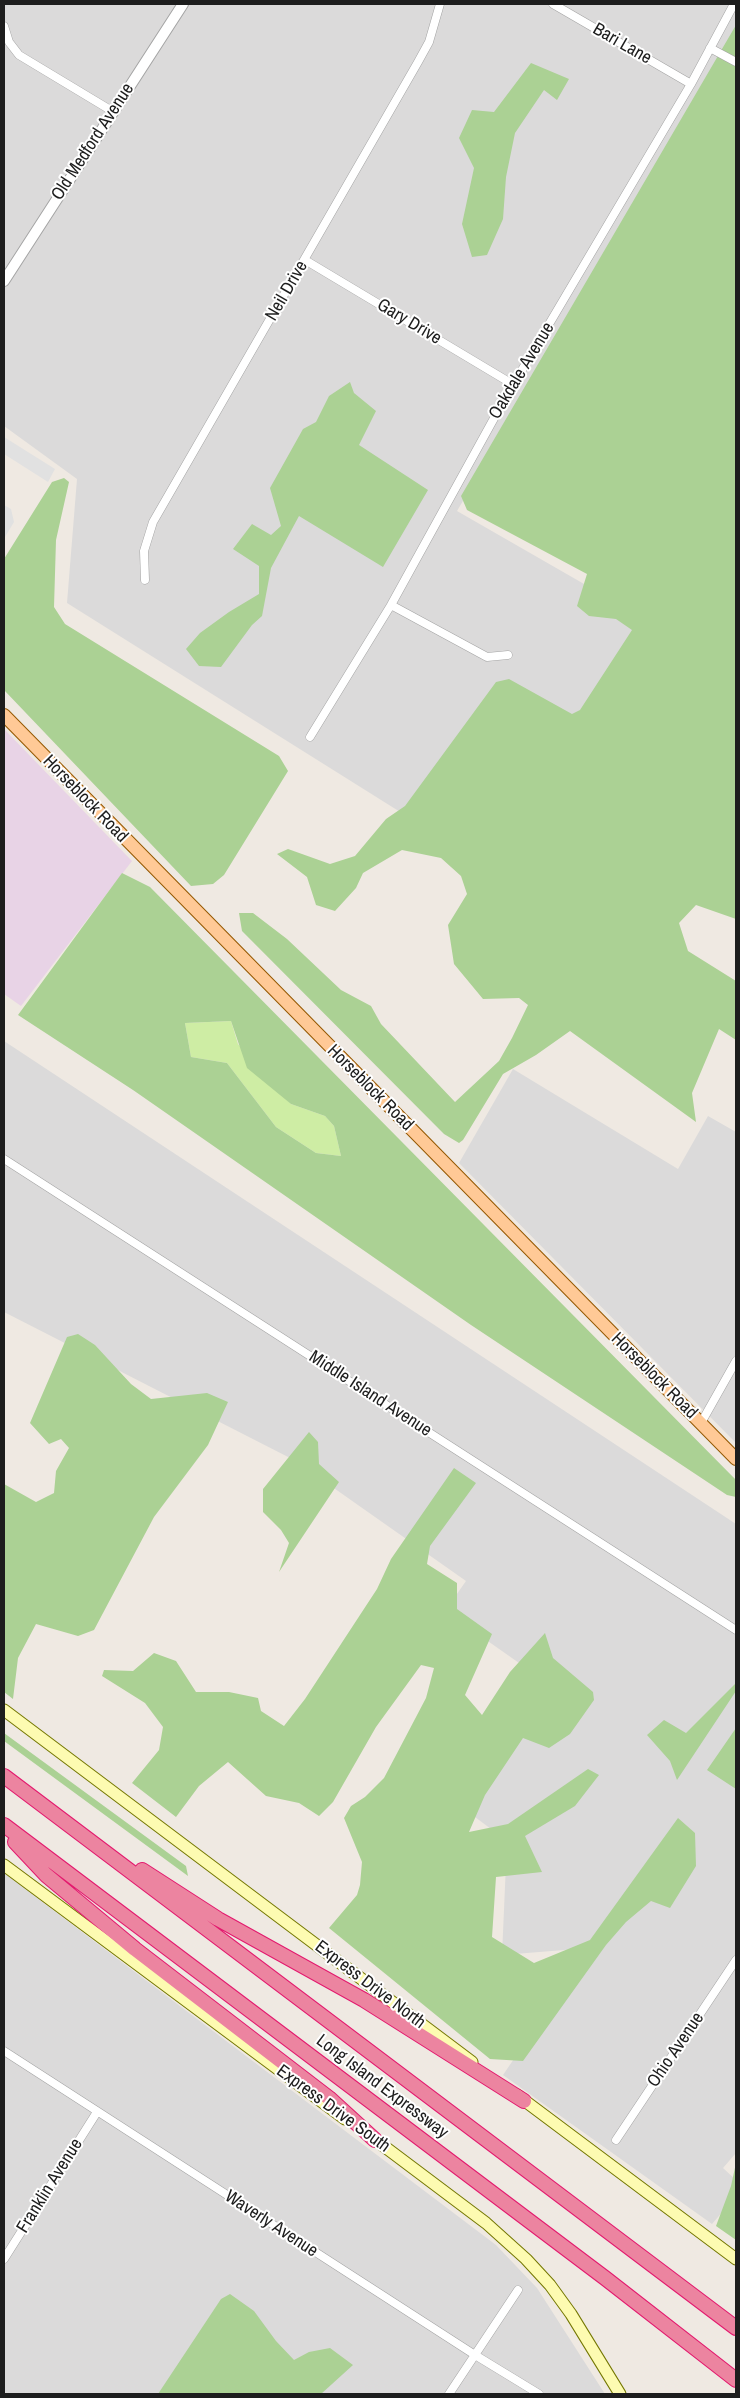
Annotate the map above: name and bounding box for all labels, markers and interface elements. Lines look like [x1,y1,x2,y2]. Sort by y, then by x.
street label: Bari Lane [589,19,655,69]
street label: Old Medford Avenue [47,79,139,205]
street label: Neil Drive [261,257,313,325]
street label: Gary Drive [373,294,445,350]
street label: Oakdale Avenue [485,319,559,423]
street label: Horseblock Road [38,751,132,847]
street label: Horseblock Road [322,1040,418,1136]
street label: Horseblock Road [606,1328,702,1424]
street label: Middle Island Avenue [305,1346,435,1442]
street label: Express Drive North [310,1936,430,2034]
street label: Ohio Avenue [643,2008,709,2092]
street label: Long Island Expressway [312,2030,452,2144]
street label: Express Drive South [272,2060,394,2158]
street label: Franklin Avenue [12,2135,88,2237]
street label: Waverly Avenue [220,2186,322,2262]

